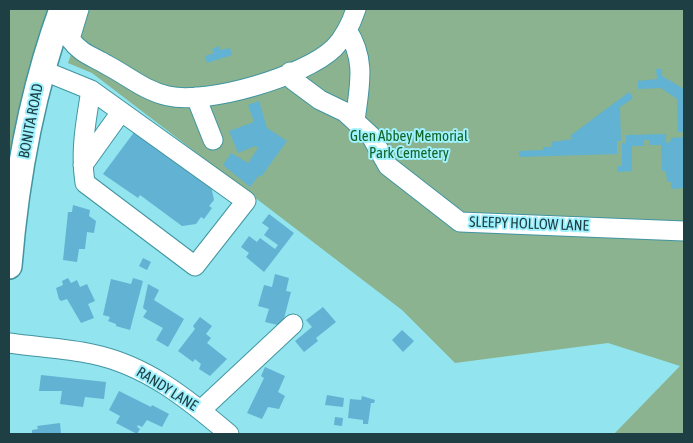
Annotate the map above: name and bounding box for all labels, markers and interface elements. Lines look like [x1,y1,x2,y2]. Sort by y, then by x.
street label: BONITA ROAD [15,82,47,160]
park label: Glen Abbey Memorial Park Cemetery [350,127,468,162]
street label: SLEEPY HOLLOW LANE [469,213,589,235]
street label: RANDY LANE [133,363,201,415]

